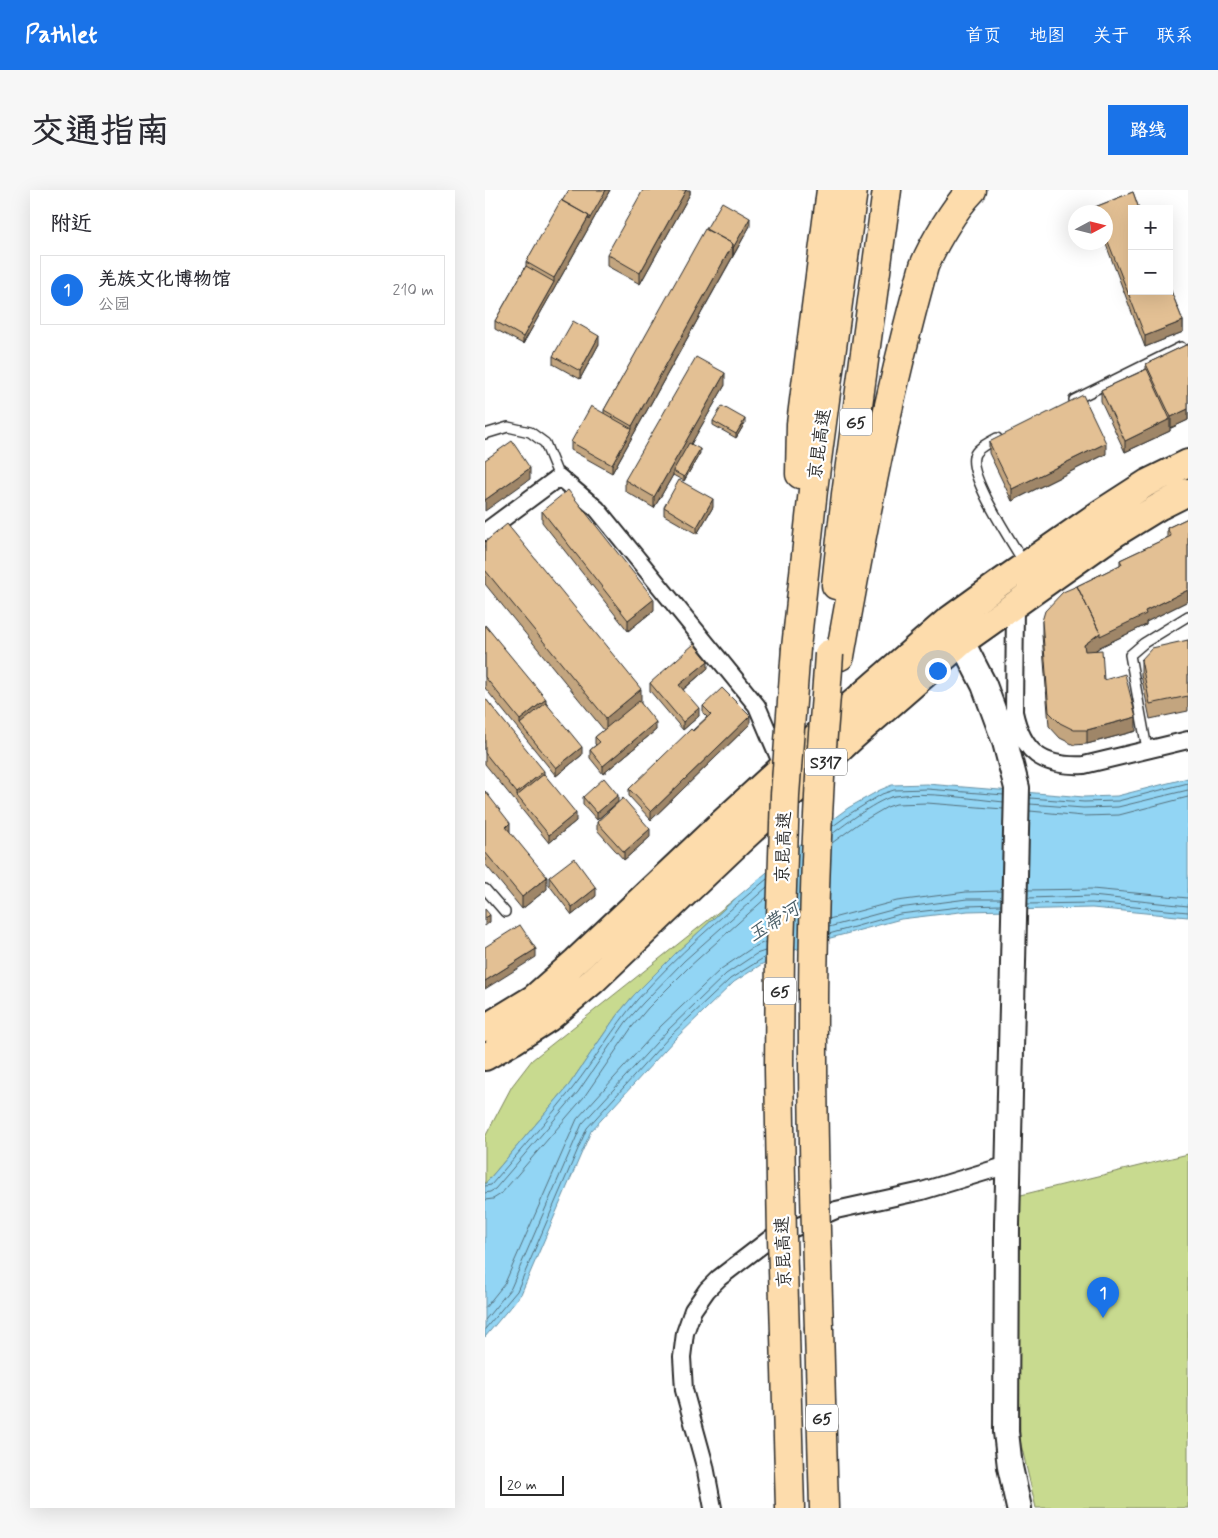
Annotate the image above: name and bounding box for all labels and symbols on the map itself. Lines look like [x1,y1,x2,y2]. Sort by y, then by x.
north arrow [1068,205,1113,250]
street label: 京昆高速 [803,407,837,481]
road number: G5 [840,408,872,436]
your location [925,658,951,684]
road number: S317 [805,748,847,776]
street label: 京昆高速 [771,811,797,883]
water label: 玉带河 [743,895,807,948]
road number: G5 [764,978,796,1004]
street label: 京昆高速 [771,1216,797,1288]
pin: 1 [1087,1277,1119,1318]
road number: G5 [806,1404,838,1432]
scale bar [500,1473,564,1496]

